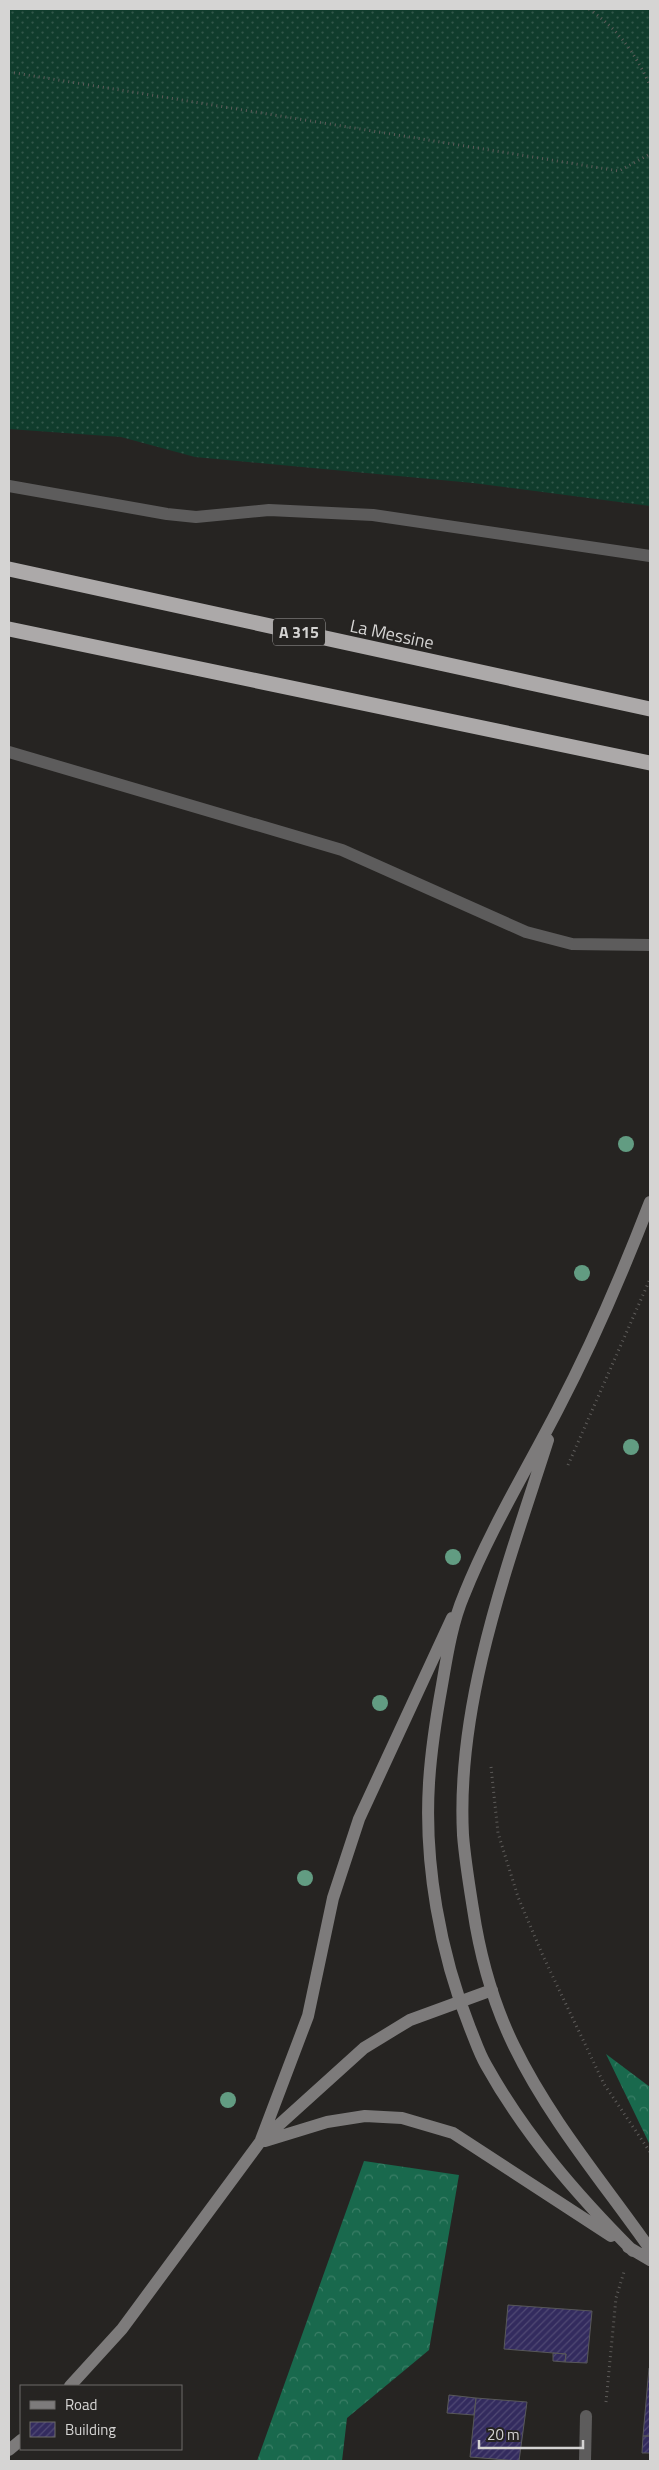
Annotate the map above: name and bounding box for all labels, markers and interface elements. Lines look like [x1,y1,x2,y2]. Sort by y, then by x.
street label: La Messine [348,612,436,656]
road number: A 315 [273,618,325,646]
legend [20,2385,182,2450]
text: Road [65,2393,97,2416]
text: Building [65,2418,116,2441]
scale bar [479,2418,583,2450]
text: 20 m [487,2423,520,2446]

